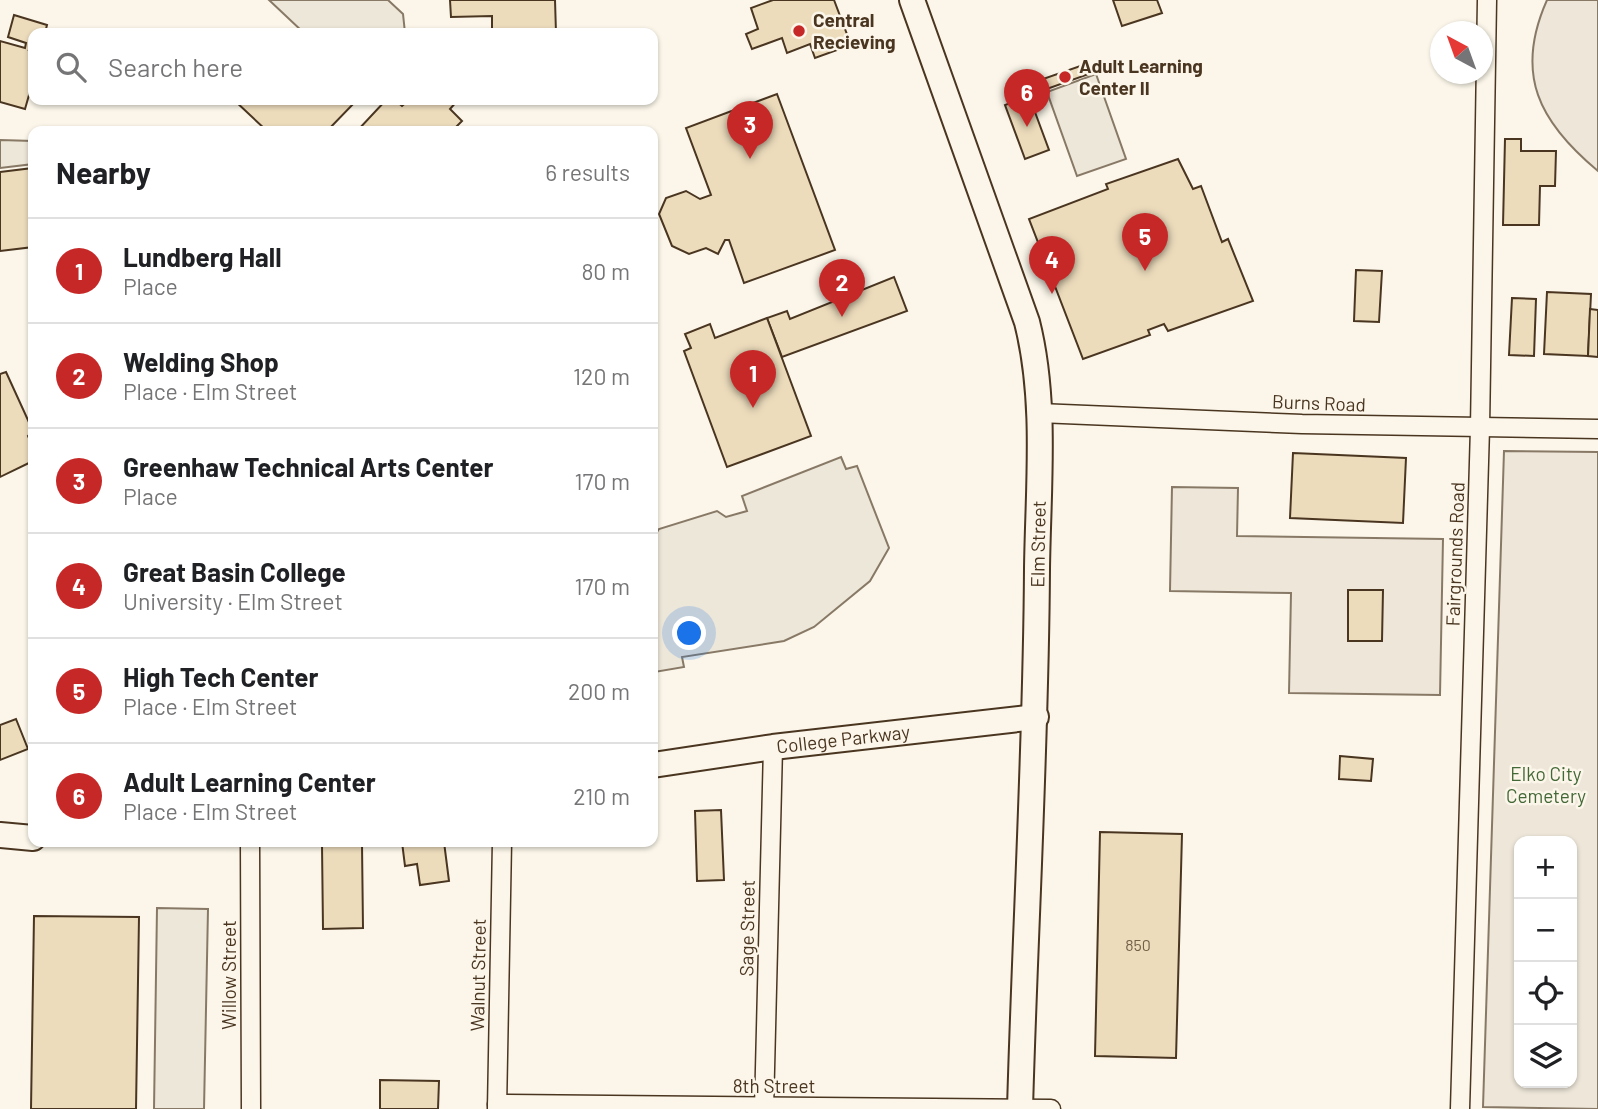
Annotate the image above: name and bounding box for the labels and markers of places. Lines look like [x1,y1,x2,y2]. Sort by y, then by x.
place label: Central Recieving [813,8,895,53]
marker: Central Recieving [791,23,807,39]
place label: Adult Learning Center II [1079,54,1203,99]
pin: 6 [1004,69,1050,127]
marker: Adult Learning Center II [1057,69,1073,85]
pin: 3 [727,101,773,159]
pin: 5 [1122,213,1168,271]
pin: 4 [1029,236,1075,294]
pin: 2 [819,259,865,317]
pin: 1 [730,350,776,408]

